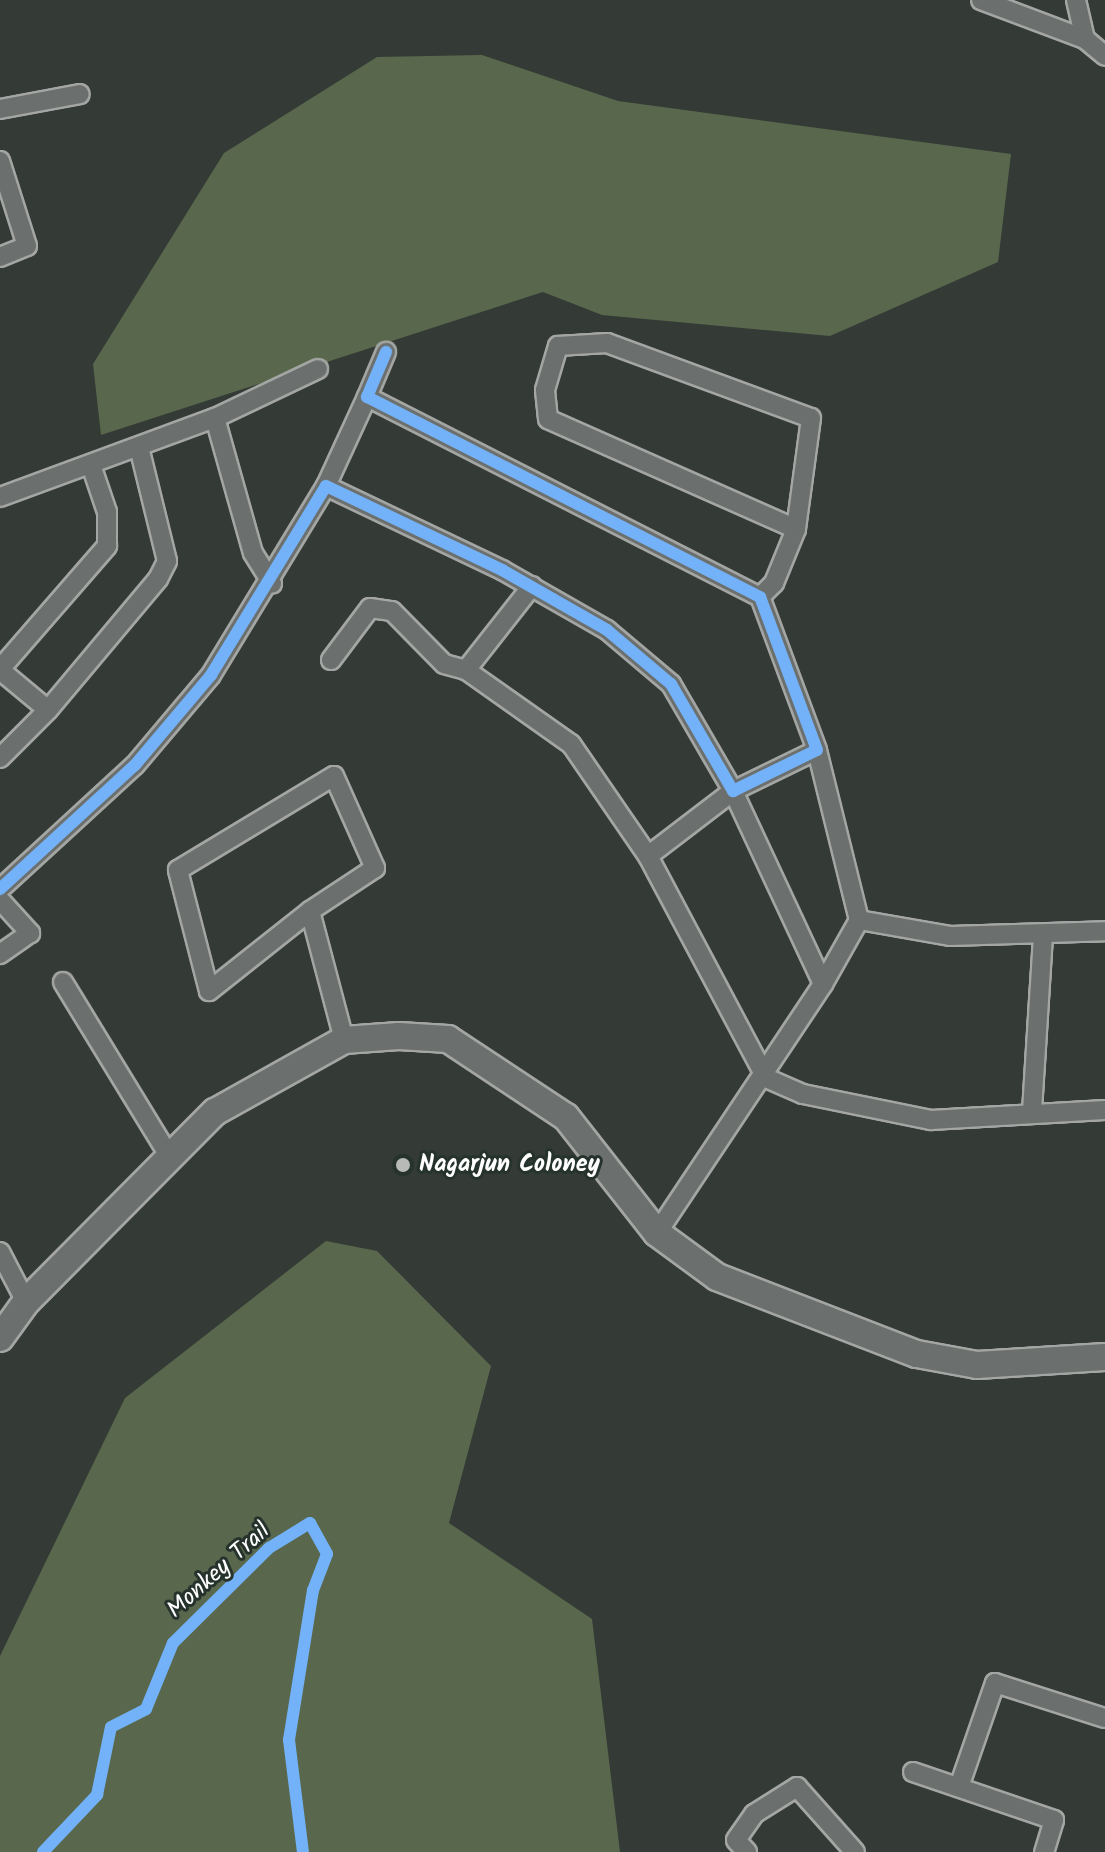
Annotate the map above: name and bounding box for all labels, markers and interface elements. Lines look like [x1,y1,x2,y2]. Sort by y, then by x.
place label: Nagarjun Coloney [419,1151,600,1179]
marker: Nagarjun Coloney [394,1156,412,1174]
street label: Monkey Trail [161,1517,277,1625]

